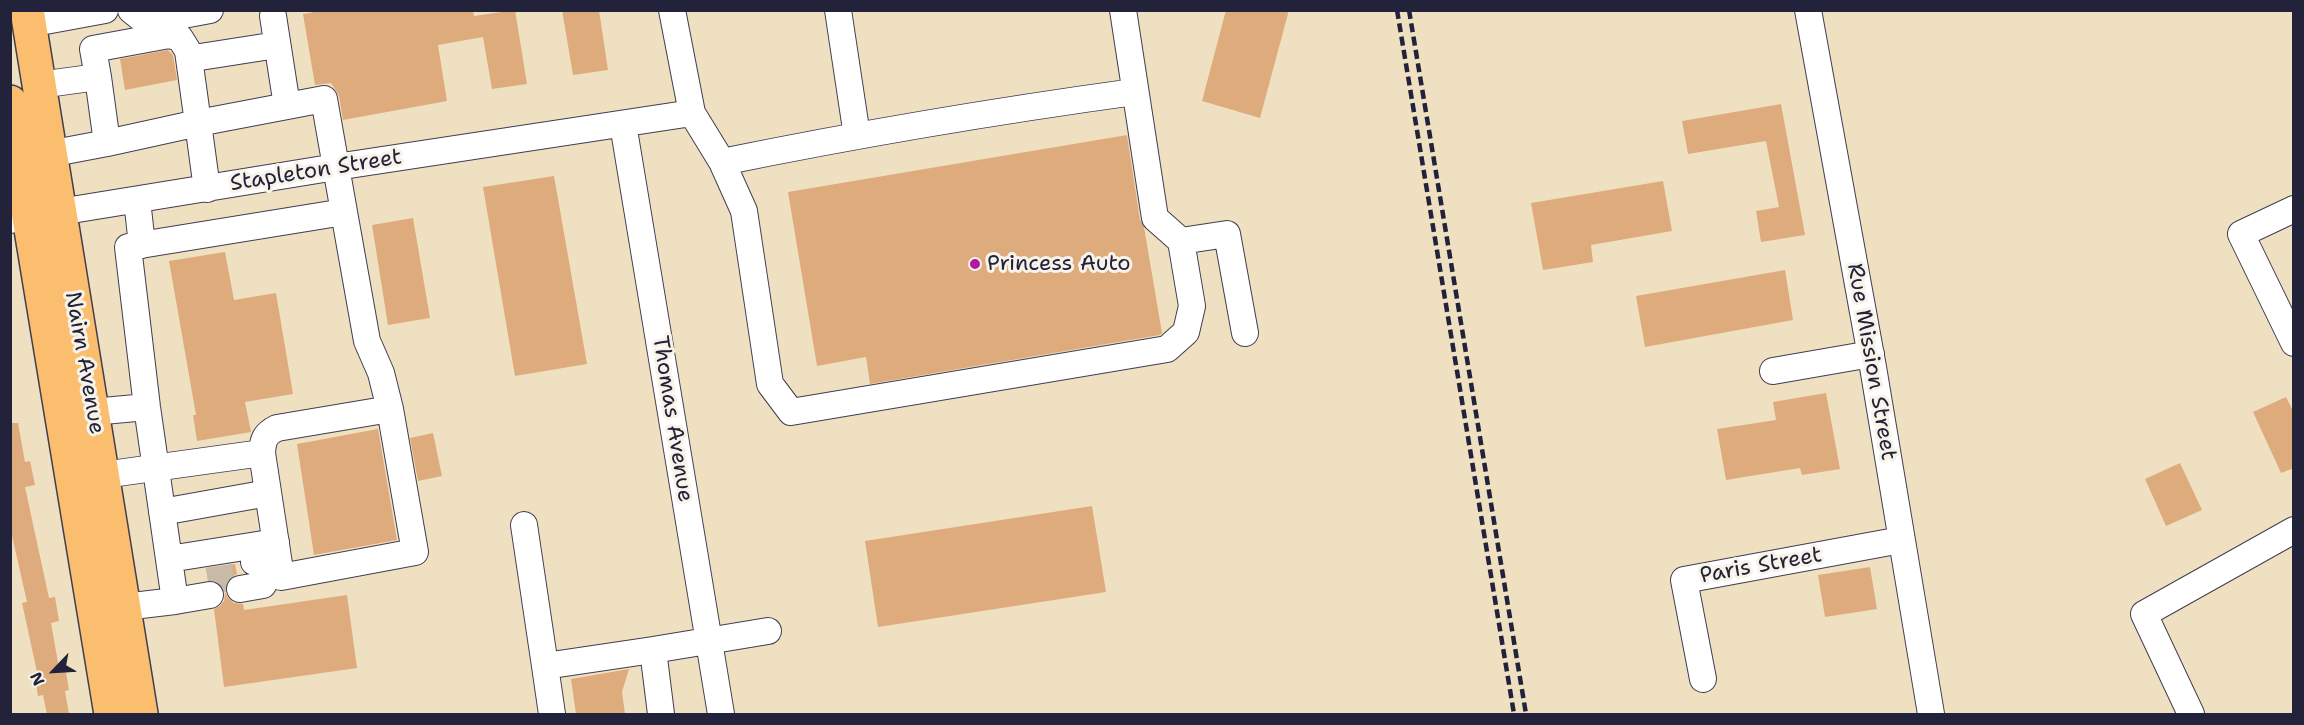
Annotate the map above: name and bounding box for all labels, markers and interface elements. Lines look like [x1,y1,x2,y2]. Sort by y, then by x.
street label: Stapleton Street [228,144,404,198]
place label: Princess Auto [987,251,1131,277]
marker: Princess Auto [968,257,982,271]
street label: Rue Mission Street [1841,261,1901,463]
street label: Nairn Avenue [58,290,110,436]
street label: Thomas Avenue [646,334,698,504]
street label: Paris Street [1698,542,1824,590]
north arrow [24,641,84,701]
text: N [25,669,49,689]

